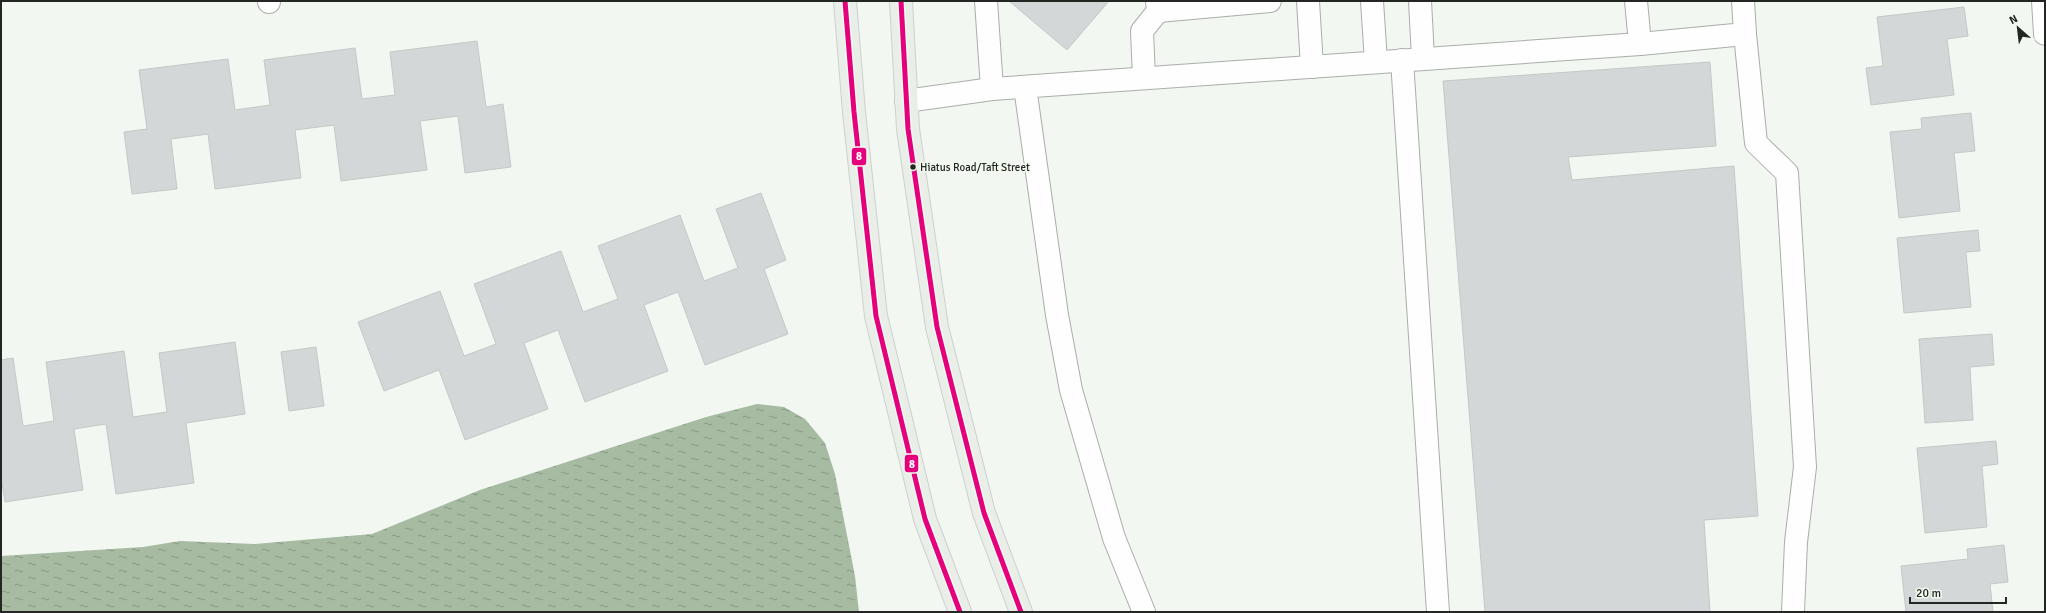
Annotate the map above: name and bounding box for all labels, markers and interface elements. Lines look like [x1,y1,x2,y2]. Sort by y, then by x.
north arrow [1998,8,2038,48]
text: N [2007,12,2020,27]
line badge: 8 [851,147,867,166]
text: 8 [856,150,862,163]
place label: Hiatus Road/Taft Street [920,161,1030,174]
marker: Hiatus Road/Taft Street [908,162,918,172]
line badge: 8 [904,454,919,473]
text: 8 [909,458,915,471]
scale bar [1910,579,2006,605]
text: 20 m [1916,586,1941,601]

